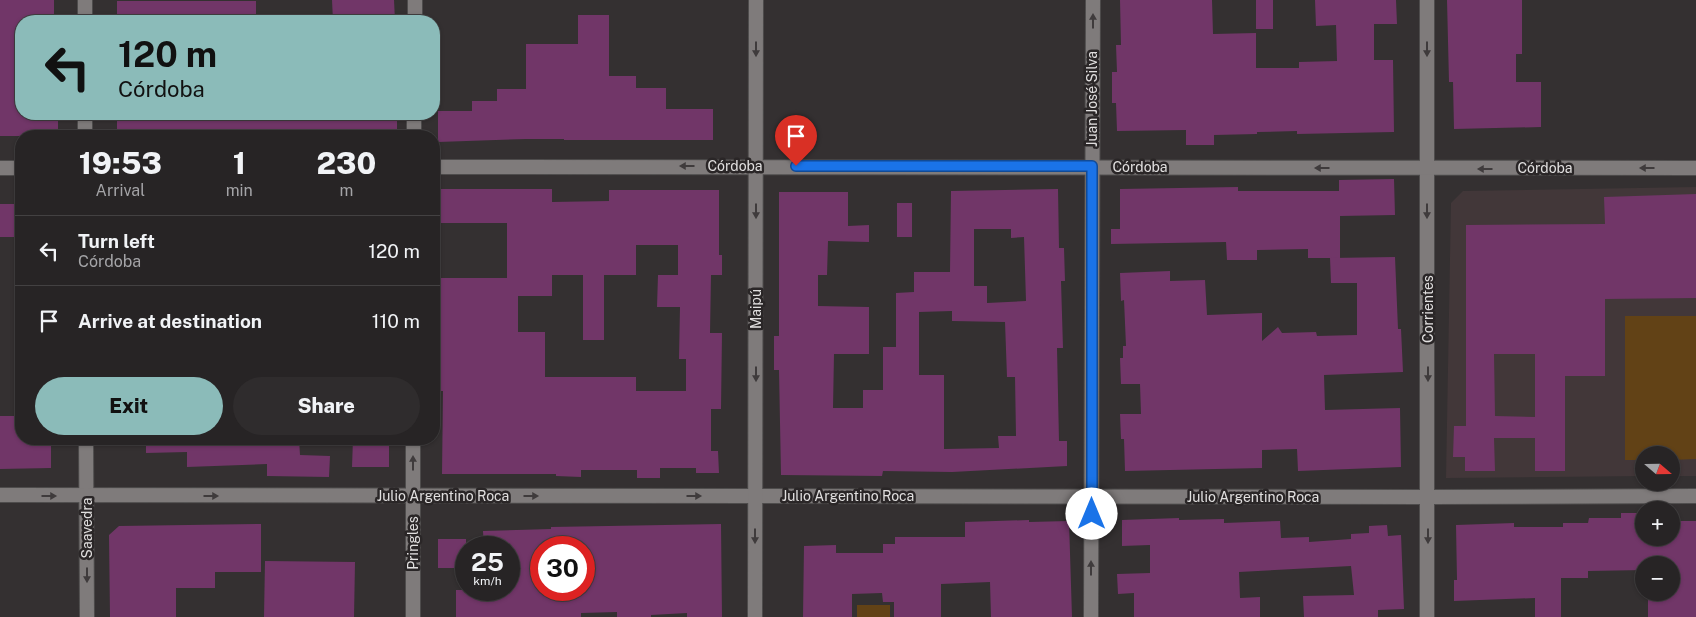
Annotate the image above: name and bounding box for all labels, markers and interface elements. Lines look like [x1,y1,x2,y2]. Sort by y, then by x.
one-way arrow [1089,13,1097,29]
text: 120 m [118,34,217,75]
icon: left [35,35,100,100]
one-way arrow [752,41,760,57]
one-way arrow [1423,41,1431,57]
street label: Juan José Silva [1084,51,1100,147]
text: Córdoba [118,76,205,102]
pin [775,115,817,166]
icon: arrive [782,122,810,150]
text: 19:53 [79,145,162,181]
text: 1 [233,145,246,181]
text: 230 [317,145,376,181]
street label: Córdoba [707,158,763,174]
street label: Córdoba [1112,159,1168,175]
street label: Córdoba [1517,160,1573,176]
one-way arrow [679,162,695,170]
one-way arrow [1314,164,1330,172]
one-way arrow [1639,164,1655,172]
one-way arrow [1477,165,1493,173]
text: Arrival [96,181,145,200]
text: min [226,181,253,200]
text: m [339,181,353,200]
one-way arrow [752,203,760,219]
one-way arrow [1423,203,1431,219]
text: Turn left [78,230,155,252]
icon: left [35,237,63,265]
text: 120 m [368,240,420,262]
text: Córdoba [78,252,141,271]
street label: Corrientes [1420,275,1436,343]
street label: Maipú [748,289,764,329]
icon: arrive [35,307,63,335]
text: Arrive at destination [78,310,262,332]
text: 110 m [372,310,420,332]
one-way arrow [752,366,760,382]
one-way arrow [1424,366,1432,382]
button: Exit [35,377,223,435]
button: Share [233,377,420,435]
north arrow [1635,446,1680,491]
map controls [1635,446,1680,601]
one-way arrow [409,455,417,471]
position arrow [1065,487,1117,539]
street label: Julio Argentino Roca [377,488,509,504]
street label: Julio Argentino Roca [782,488,914,504]
street label: Julio Argentino Roca [1187,489,1319,505]
one-way arrow [41,492,57,500]
one-way arrow [203,492,219,500]
one-way arrow [523,492,539,500]
one-way arrow [686,492,702,500]
street label: Saavedra [79,498,95,558]
button: + [1635,501,1680,546]
street label: Pringles [405,516,421,570]
one-way arrow [751,528,759,544]
one-way arrow [1424,528,1432,544]
speed limit sign: 30 [530,536,595,601]
text: 25 [471,547,504,577]
button: − [1635,556,1680,601]
one-way arrow [1087,560,1095,576]
one-way arrow [83,567,91,583]
text: km/h [473,574,502,588]

